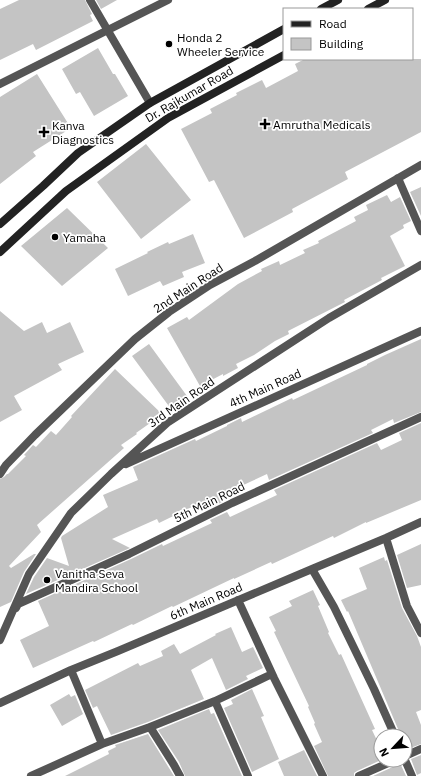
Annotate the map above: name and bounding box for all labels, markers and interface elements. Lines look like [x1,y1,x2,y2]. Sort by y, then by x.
legend [283,8,413,60]
text: Road [319,16,347,31]
place label: Honda 2 Wheeler Service [177,30,265,59]
text: Building [319,36,364,51]
marker: Honda 2 Wheeler Service [164,39,174,49]
street label: Dr. Rajkumar Road [142,63,236,125]
place label: Amrutha Medicals [273,117,371,132]
place label: Kanva Diagnostics [52,118,114,147]
marker: Amrutha Medicals [260,119,270,129]
marker: Kanva Diagnostics [39,127,49,137]
place label: Yamaha [63,230,107,245]
marker: Yamaha [50,232,60,242]
street label: 2nd Main Road [150,260,226,316]
street label: 4th Main Road [227,365,303,411]
street label: 3rd Main Road [145,374,217,430]
street label: 5th Main Road [171,478,247,526]
place label: Vanitha Seva Mandira School [55,566,138,595]
marker: Vanitha Seva Mandira School [42,575,52,585]
street label: 6th Main Road [167,579,245,623]
north arrow [373,728,413,768]
text: N [376,746,392,759]

